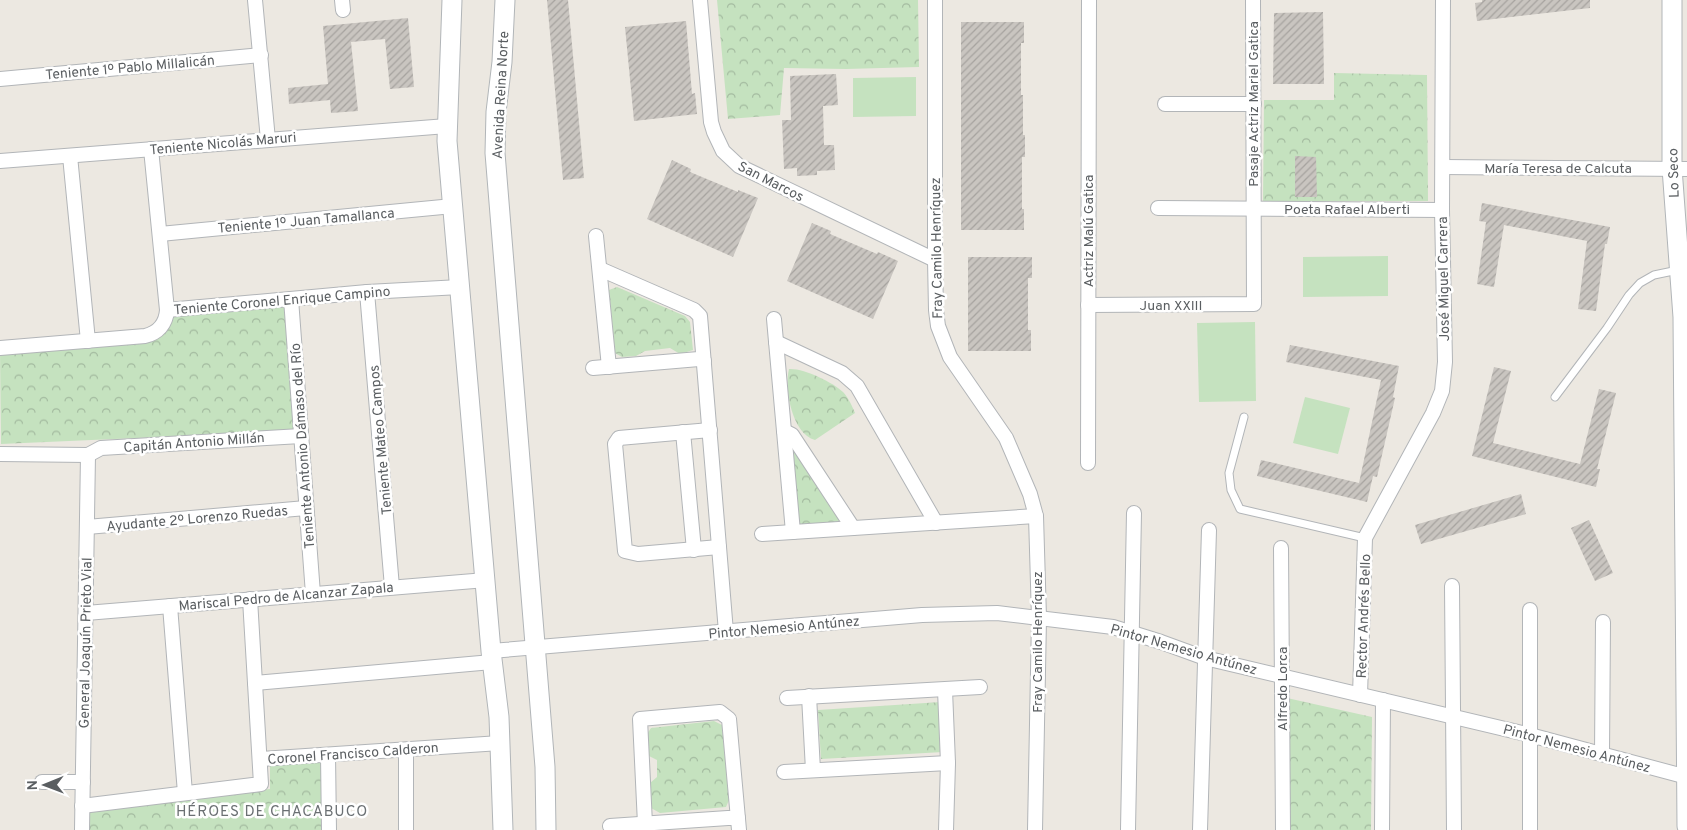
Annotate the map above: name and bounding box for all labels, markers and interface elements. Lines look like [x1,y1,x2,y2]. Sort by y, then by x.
street label: Pasaje Actriz Mariel Gatica [1246,21,1263,187]
street label: Avenida Reina Norte [490,31,513,160]
street label: Teniente 1º Pablo Millalicán [45,53,216,84]
street label: Teniente Nicolás Maruri [149,130,297,159]
street label: Lo Seco [1665,148,1684,198]
street label: San Marcos [734,158,806,206]
street label: María Teresa de Calcuta [1484,161,1632,178]
street label: Actriz Malú Gatica [1081,175,1098,287]
street label: Fray Camilo Henríquez [928,177,947,319]
street label: Poeta Rafael Alberti [1284,202,1410,219]
street label: Teniente 1º Juan Tamallanca [217,205,395,238]
street label: José Miguel Carrera [1435,216,1454,342]
street label: Teniente Coronel Enrique Campino [173,284,391,319]
street label: Juan XXIII [1140,298,1202,315]
street label: Teniente Antonio Dámaso del Río [288,342,319,549]
street label: Teniente Mateo Campos [366,364,397,516]
street label: Capitán Antonio Millán [123,430,265,457]
street label: Ayudante 2º Lorenzo Ruedas [106,503,289,536]
street label: Rector Andrés Bello [1354,553,1375,679]
street label: General Joaquín Prieto Vial [77,557,96,729]
street label: Fray Camilo Henríquez [1030,571,1047,713]
street label: Mariscal Pedro de Alcanzar Zapala [178,580,394,615]
street label: Pintor Nemesio Antúnez [708,613,861,644]
street label: Pintor Nemesio Antúnez [1108,621,1259,680]
street label: Alfredo Lorca [1275,647,1292,731]
street label: Pintor Nemesio Antúnez [1501,722,1652,777]
street label: Coronel Francisco Calderon [267,740,439,769]
north arrow [20,760,70,810]
text: N [25,780,42,790]
district label: HÉROES DE CHACABUCO [176,802,368,822]

